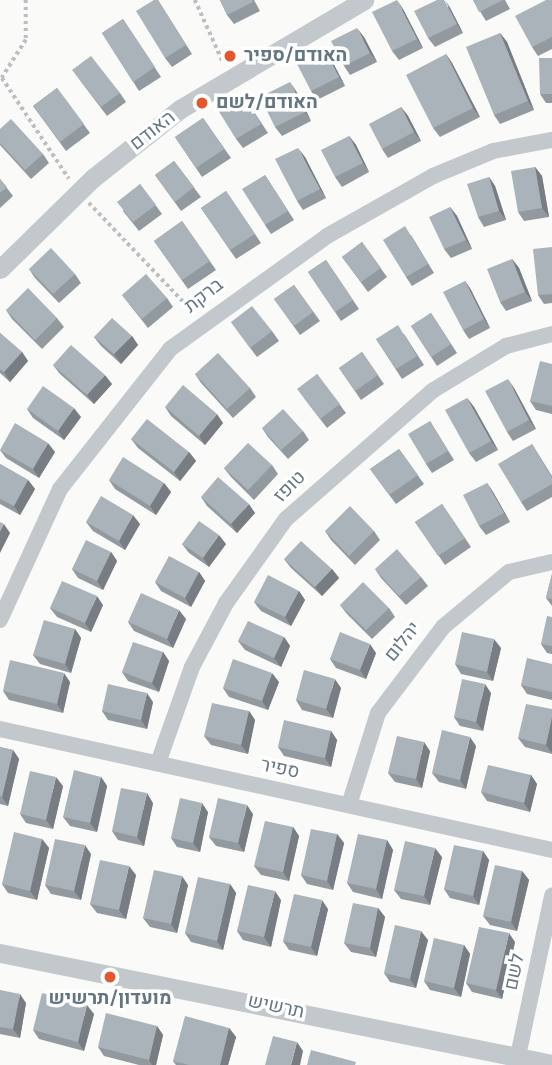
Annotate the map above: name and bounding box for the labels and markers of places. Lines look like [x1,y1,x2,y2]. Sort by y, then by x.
place label: האודם/ספיר [244,45,347,67]
marker: האודם/ספיר [222,48,238,64]
place label: האודם/לשם [216,92,318,114]
marker: האודם/לשם [194,95,210,111]
marker: מועדון/תרשיש [102,969,118,985]
place label: מועדון/תרשיש [49,988,171,1010]

